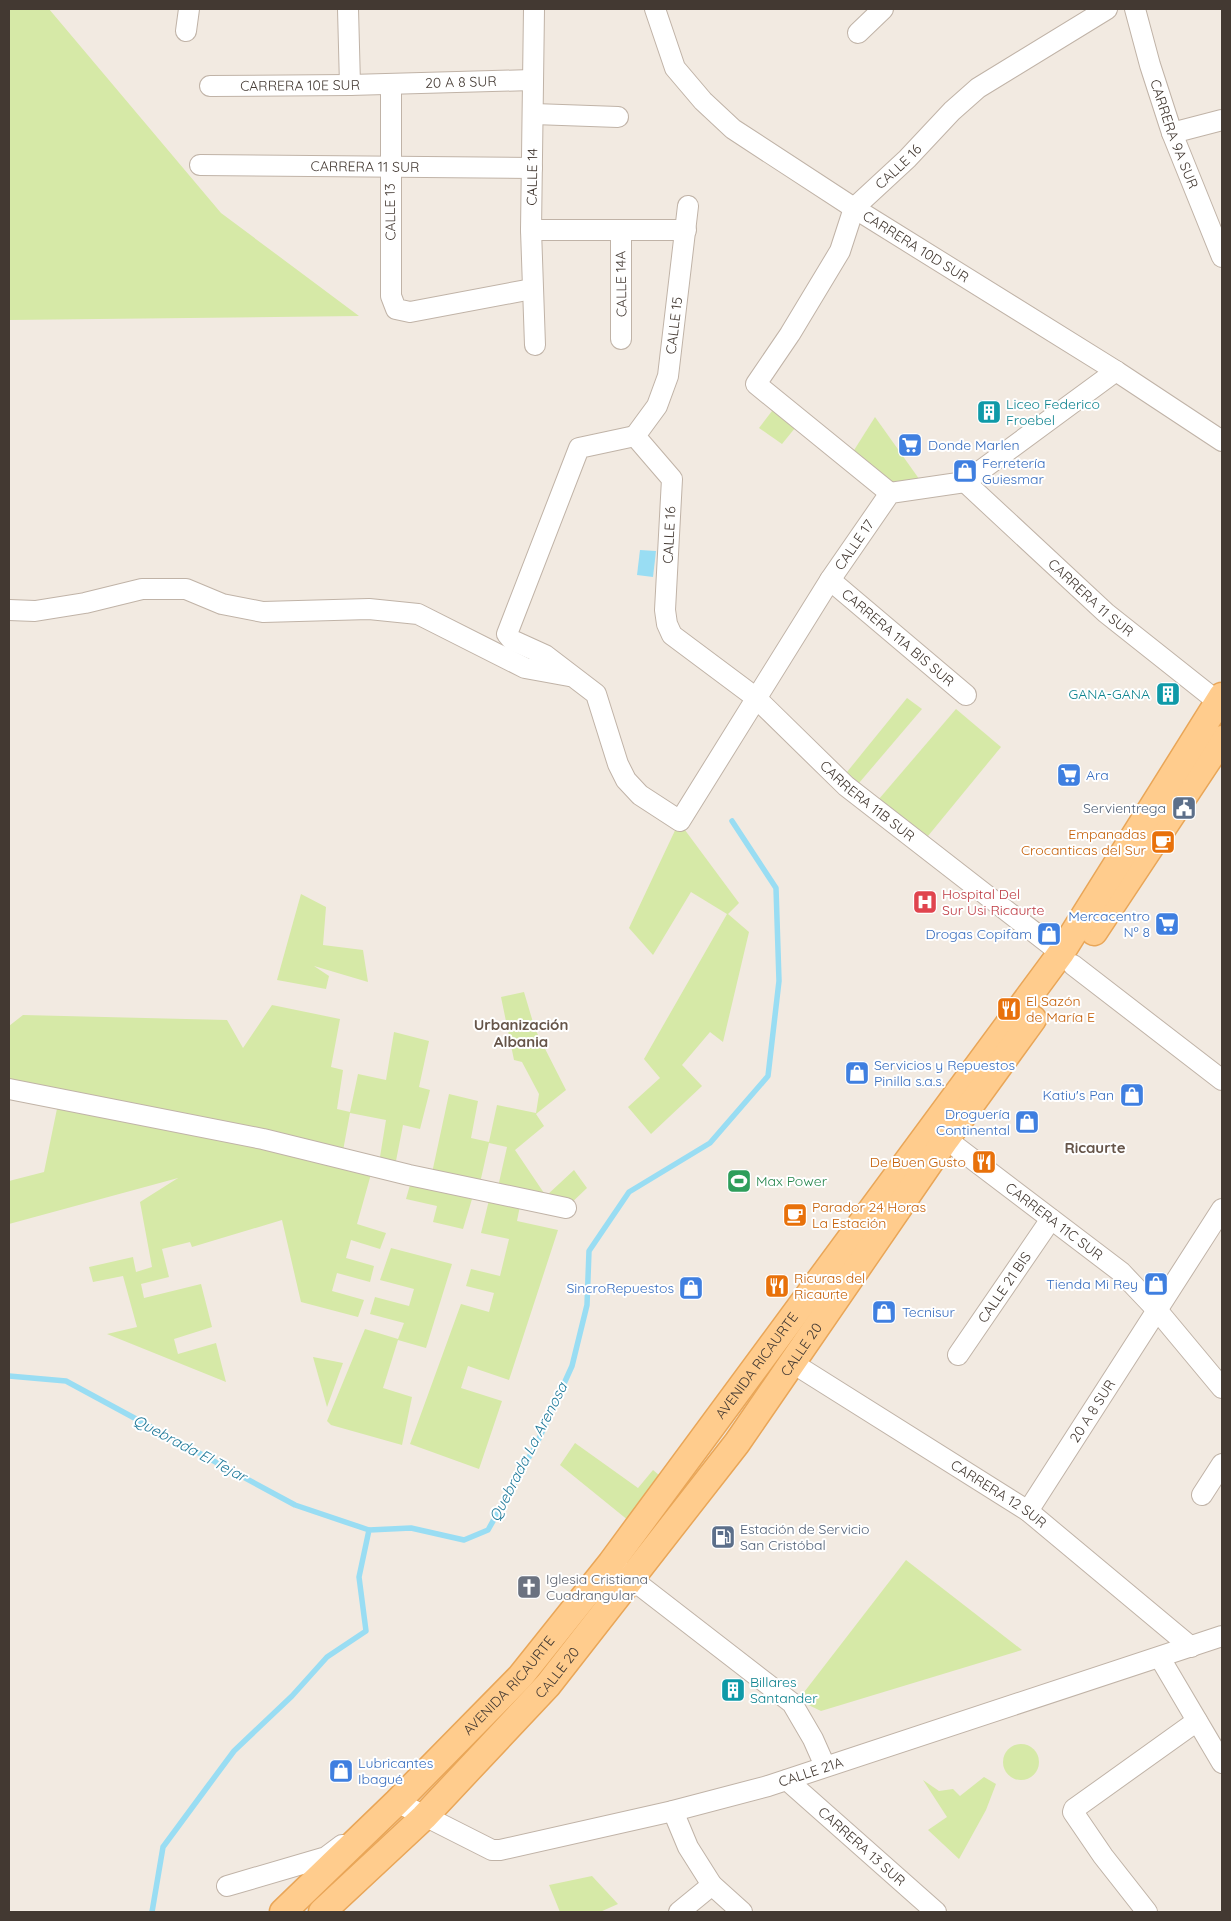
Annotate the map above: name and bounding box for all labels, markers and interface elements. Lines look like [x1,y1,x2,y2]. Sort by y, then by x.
street label: 20 A 8 SUR [425,72,497,92]
street label: CARRERA 10E SUR [240,76,360,95]
street label: CARRERA 9A SUR [1146,77,1202,191]
street label: CALLE 16 [871,140,926,193]
street label: CALLE 14 [523,148,541,206]
street label: CARRERA 11 SUR [311,157,419,176]
street label: CALLE 13 [381,183,399,241]
street label: CARRERA 10D SUR [859,207,972,286]
street label: CALLE 14A [611,251,631,317]
street label: CALLE 15 [662,296,686,355]
place label: Liceo Federico Froebel [1006,395,1100,429]
building icon: Liceo Federico Froebel [976,399,1002,425]
supermarket icon: Donde Marlen [897,432,923,458]
place label: Donde Marlen [928,436,1019,454]
place label: Ferretería Guiesmar [982,454,1045,488]
shop icon: Ferretería Guiesmar [952,458,978,484]
street label: CALLE 16 [659,505,680,564]
street label: CALLE 17 [831,516,878,574]
street label: CARRERA 11 SUR [1044,555,1137,640]
street label: CARRERA 11A BIS SUR [838,585,958,690]
building icon: GANA-GANA [1155,681,1181,707]
place label: GANA-GANA [1068,685,1150,703]
street label: CARRERA 11B SUR [816,757,919,845]
supermarket icon: Ara [1056,762,1082,788]
place label: Ara [1086,766,1109,784]
public building icon: Servientrega [1171,795,1197,821]
place label: Servientrega [1083,799,1166,817]
place label: Empanadas Crocanticas del Sur [1021,825,1147,859]
cafe icon: Empanadas Crocanticas del Sur [1150,829,1176,855]
place label: Hospital Del Sur Usi Ricaurte [942,885,1044,919]
hospital icon: Hospital Del Sur Usi Ricaurte [912,889,938,915]
place label: Mercacentro Nº 8 [1068,907,1150,941]
supermarket icon: Mercacentro Nº 8 [1154,911,1180,937]
shop icon: Drogas Copifam [1036,921,1062,947]
place label: Drogas Copifam [925,925,1032,943]
place label: El Sazón de María E [1026,992,1095,1026]
restaurant icon: El Sazón de María E [996,996,1022,1022]
district label: Urbanización Albania [474,1015,568,1051]
place label: Servicios y Repuestos Pinilla s.a.s. [874,1056,1015,1090]
shop icon: Servicios y Repuestos Pinilla s.a.s. [844,1060,870,1086]
shop icon: Katiu's Pan [1119,1082,1145,1108]
place label: Katiu's Pan [1042,1086,1114,1104]
place label: Droguería Continental [936,1105,1010,1139]
shop icon: Droguería Continental [1014,1109,1040,1135]
district label: Ricaurte [1064,1138,1126,1157]
restaurant icon: De Buen Gusto [971,1149,997,1175]
place label: De Buen Gusto [870,1153,966,1171]
sports icon: Max Power [726,1168,752,1194]
place label: Max Power [756,1172,828,1190]
street label: CARRERA 11C SUR [1002,1178,1107,1264]
place label: Parador 24 Horas La Estación [812,1198,926,1232]
cafe icon: Parador 24 Horas La Estación [782,1202,808,1228]
street label: CALLE 21 BIS [974,1248,1035,1326]
place label: Ricuras del Ricaurte [794,1269,865,1303]
shop icon: Tienda Mi Rey [1143,1271,1169,1297]
restaurant icon: Ricuras del Ricaurte [764,1273,790,1299]
shop icon: SincroRepuestos [678,1275,704,1301]
place label: Tienda Mi Rey [1046,1275,1138,1293]
place label: SincroRepuestos [566,1279,674,1297]
shop icon: Tecnisur [871,1299,897,1325]
place label: Tecnisur [902,1303,956,1321]
street label: AVENIDA RICAURTE [711,1309,802,1422]
street label: CALLE 20 [777,1319,826,1380]
street label: 20 A 8 SUR [1065,1376,1119,1446]
water label: Quebrada La Arenosa [485,1379,572,1525]
water label: Quebrada El Tejar [130,1410,252,1487]
street label: CARRERA 12 SUR [947,1456,1050,1532]
place label: Estación de Servicio San Cristóbal [740,1520,870,1554]
fuel station icon: Estación de Servicio San Cristóbal [710,1524,736,1550]
place label: Iglesia Cristiana Cuadrangular [546,1570,648,1604]
church icon: Iglesia Cristiana Cuadrangular [516,1574,542,1600]
street label: AVENIDA RICAURTE [459,1632,558,1739]
street label: CALLE 20 [531,1643,583,1702]
place label: Billares Santander [750,1673,818,1707]
building icon: Billares Santander [720,1677,746,1703]
street label: CALLE 21A [776,1753,845,1791]
place label: Lubricantes Ibagué [358,1754,433,1788]
shop icon: Lubricantes Ibagué [328,1758,354,1784]
street label: CARRERA 13 SUR [814,1803,909,1890]

